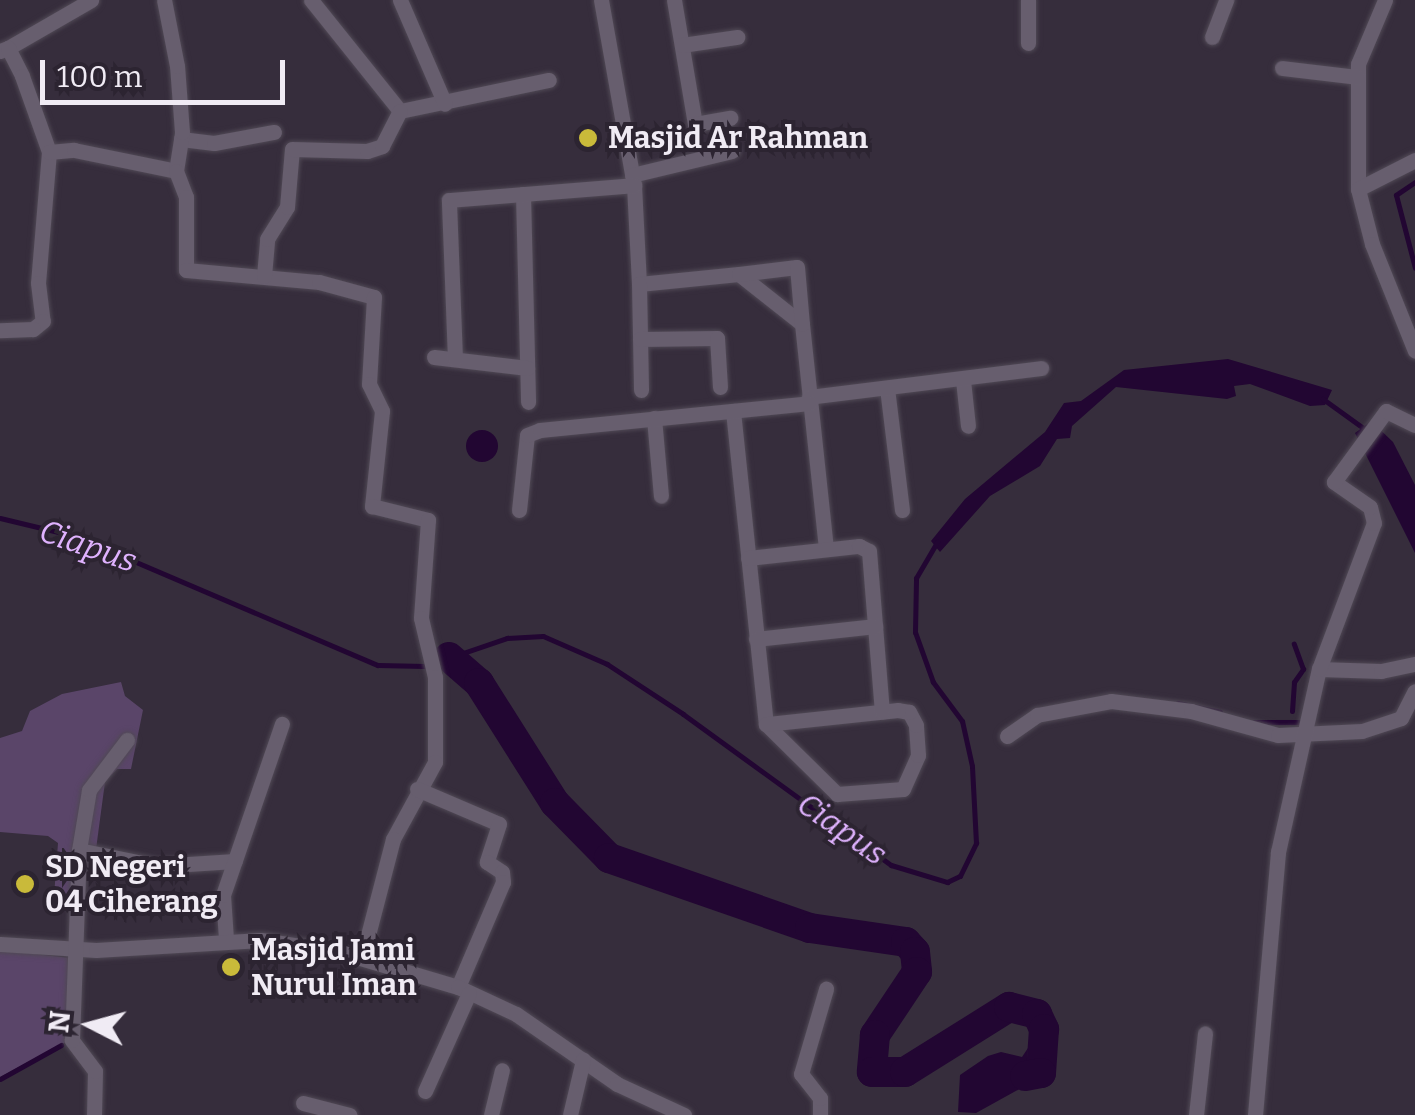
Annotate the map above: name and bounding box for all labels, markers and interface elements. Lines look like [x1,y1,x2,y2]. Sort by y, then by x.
scale bar [45,40,290,102]
text: 100 m [57,59,142,95]
place label: Masjid Ar Rahman [608,120,868,156]
marker: Masjid Ar Rahman [577,127,599,149]
water label: Ciapus [34,512,142,580]
water label: Ciapus [790,785,894,873]
place label: SD Negeri 04 Ciherang [45,849,218,920]
marker: SD Negeri 04 Ciherang [14,873,36,895]
place label: Masjid Jami Nurul Iman [251,932,417,1002]
marker: Masjid Jami Nurul Iman [220,956,242,978]
north arrow [40,975,140,1075]
text: N [42,1009,77,1034]

